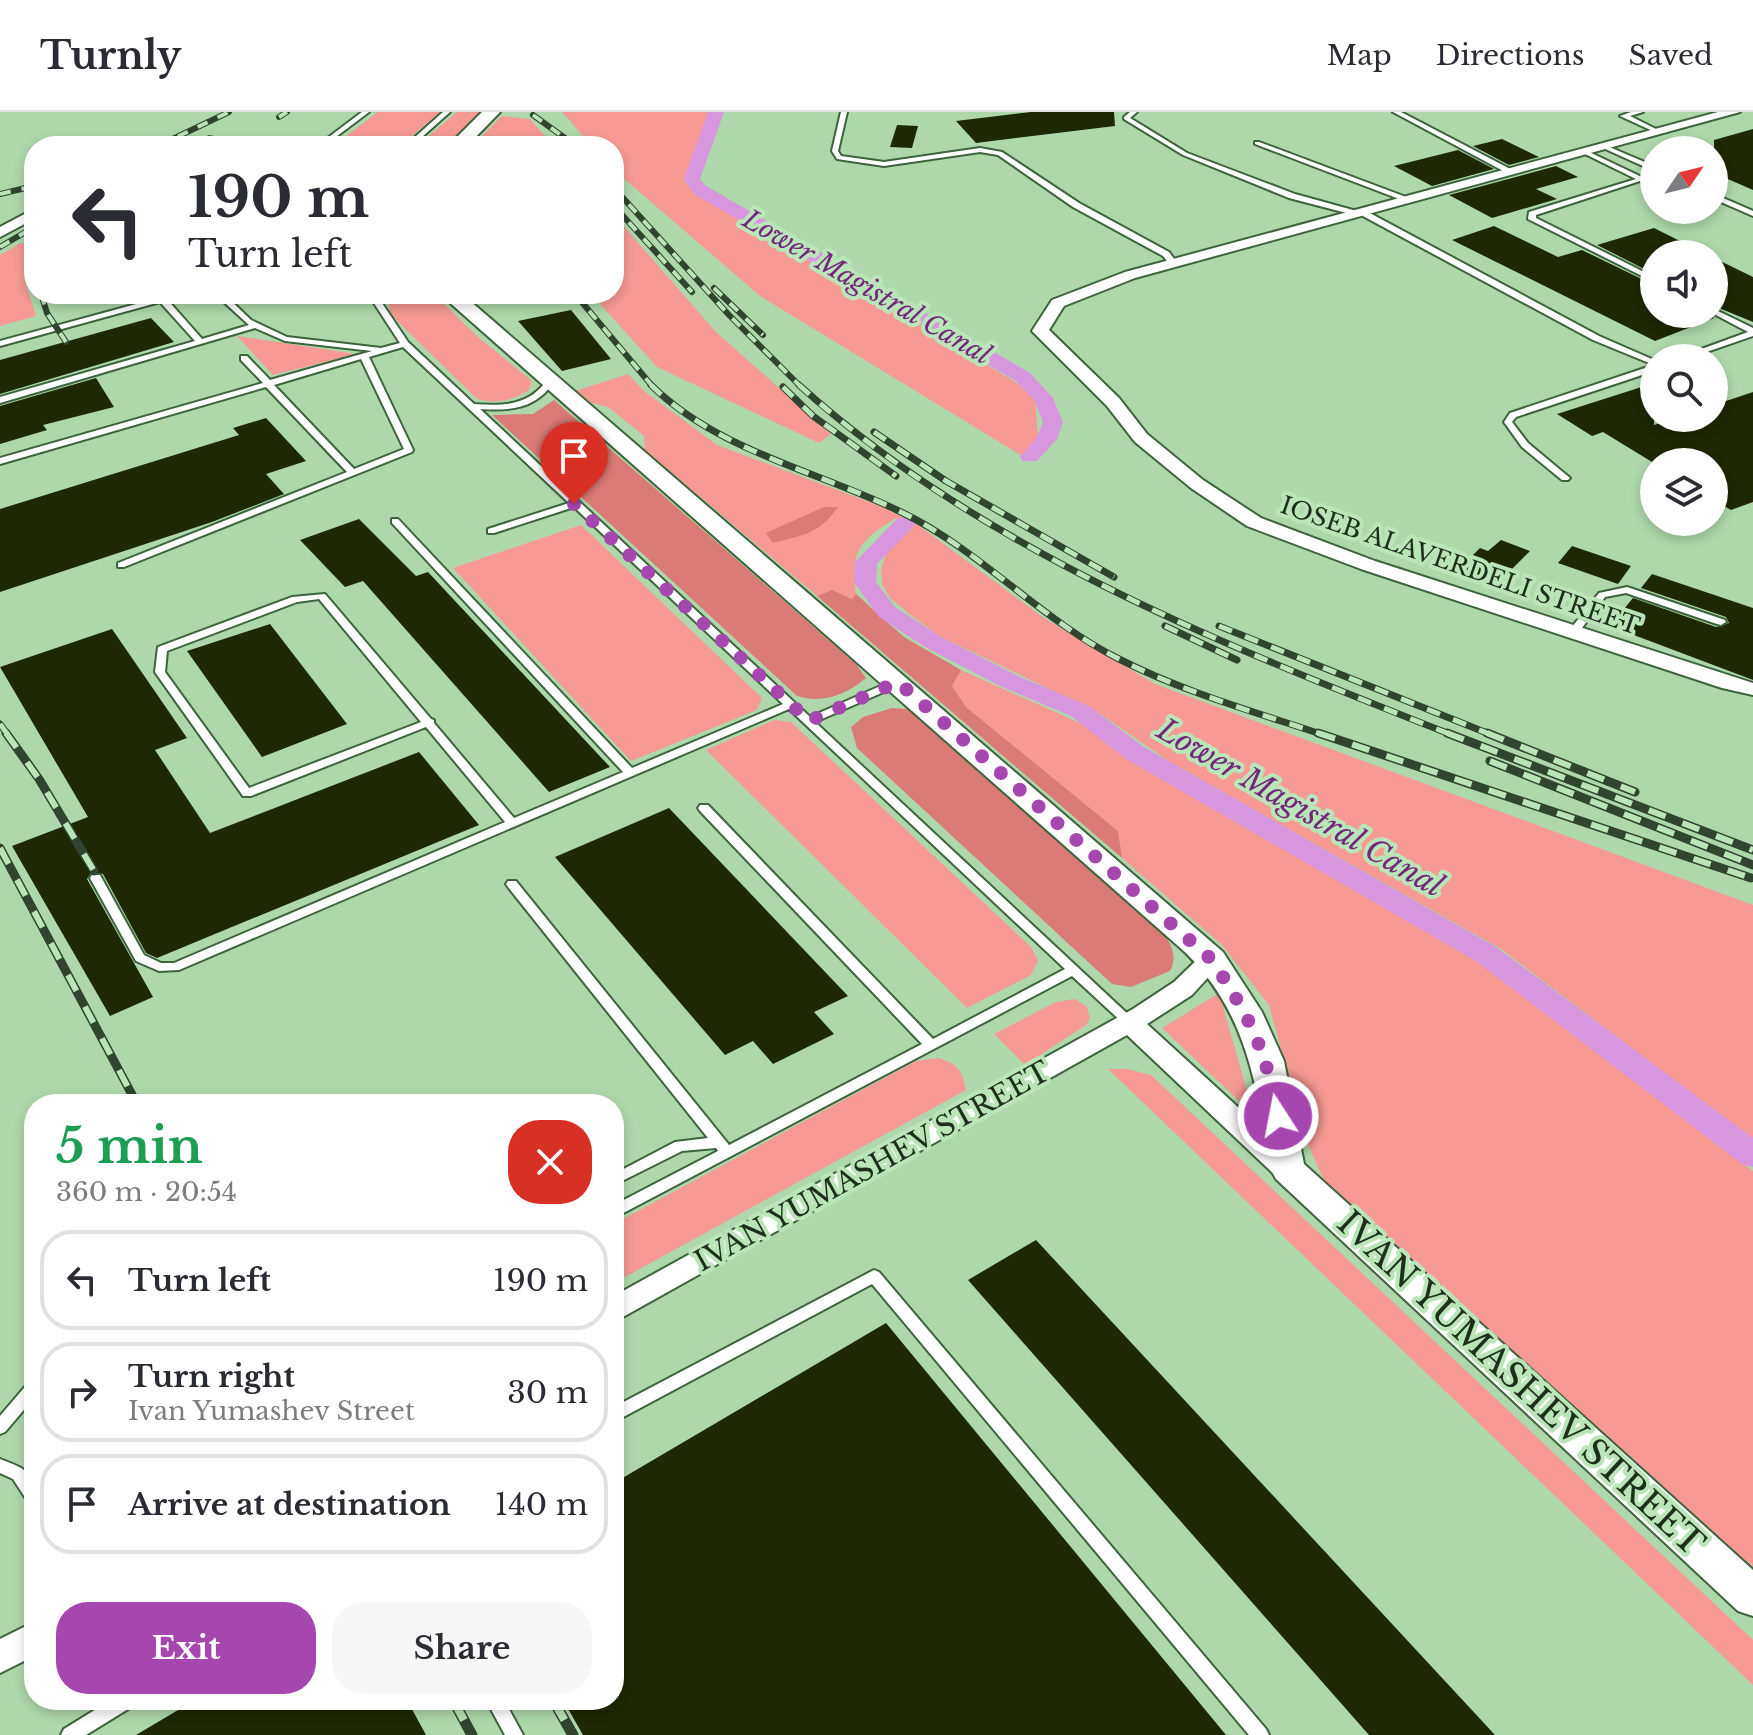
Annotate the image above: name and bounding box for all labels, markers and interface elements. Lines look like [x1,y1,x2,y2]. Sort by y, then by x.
text: Turnly [40,32,181,79]
text: Map [1327,38,1392,73]
text: Directions [1436,38,1585,73]
text: Saved [1629,38,1713,73]
north arrow [1640,136,1728,224]
map controls [1640,136,1728,536]
text: 190 m [188,163,369,232]
icon: left [56,168,160,272]
water label: Lower Magistral Canal [736,202,997,372]
text: Turn left [188,232,352,277]
button: sound [1640,240,1728,328]
button: search [1640,344,1728,432]
pin [540,422,608,504]
icon: arrive [552,434,596,478]
button: layers [1640,448,1728,536]
street label: IOSEB ALAVERDELI STREET [1277,490,1643,641]
water label: Lower Magistral Canal [1150,710,1450,905]
street label: IVAN YUMASHEV STREET [689,1054,1056,1279]
position arrow [1236,1074,1320,1158]
text: 5 min [56,1116,203,1176]
button: close [508,1120,592,1204]
text: 360 m · 20:54 [56,1176,237,1208]
street label: IVAN YUMASHEV STREET [1329,1202,1713,1564]
icon: left [60,1258,104,1302]
text: Turn left [128,1262,271,1299]
text: 190 m [493,1262,588,1299]
text: Turn right [128,1358,295,1395]
icon: right [60,1370,104,1414]
text: 30 m [507,1374,588,1411]
text: Ivan Yumashev Street [128,1395,415,1427]
icon: arrive [60,1482,104,1526]
text: Arrive at destination [128,1486,451,1523]
text: 140 m [495,1486,588,1523]
button: Exit [56,1602,316,1694]
button: Share [332,1602,592,1694]

